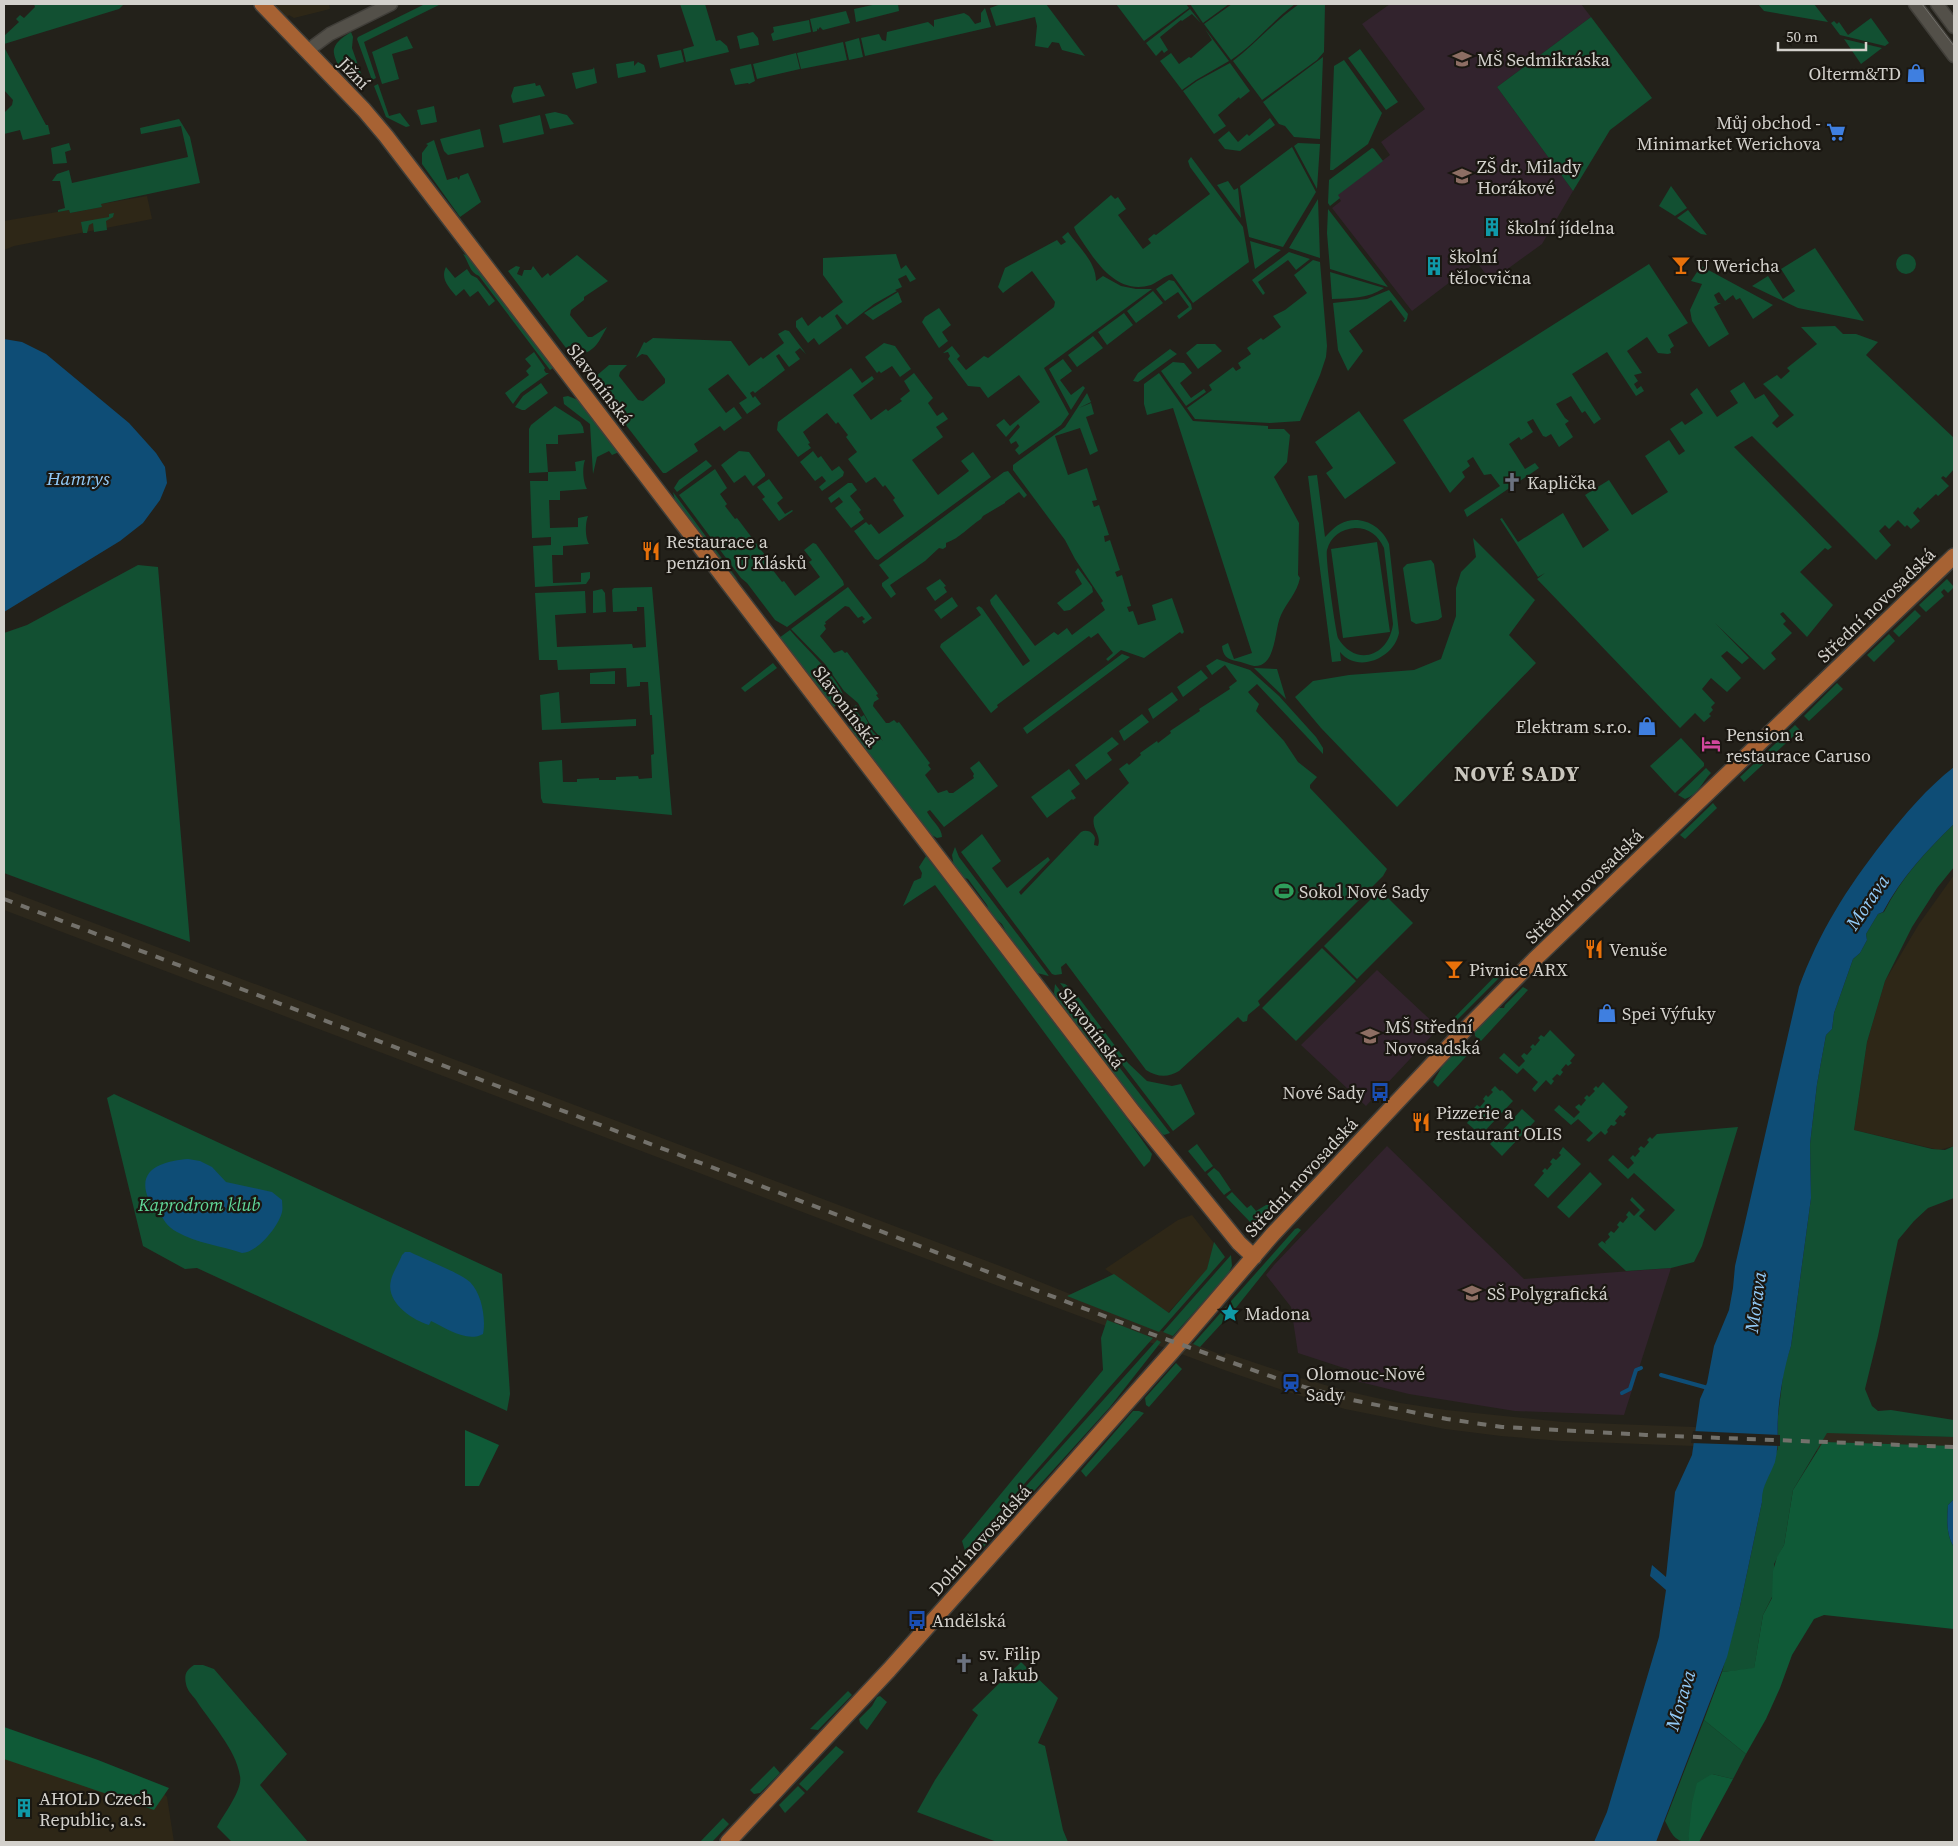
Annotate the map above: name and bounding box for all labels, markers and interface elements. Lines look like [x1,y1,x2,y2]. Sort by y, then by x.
scale bar [1778,20,1866,52]
text: 50 m [1786,26,1818,47]
place label: MŠ Sedmikráska [1477,47,1611,72]
school or university icon: MŠ Sedmikráska [1451,48,1473,70]
street label: Jižní [332,51,376,95]
place label: Olterm&TD [1809,61,1901,86]
shop icon: Olterm&TD [1905,62,1927,84]
place label: Můj obchod - Minimarket Werichova [1637,110,1822,156]
supermarket icon: Můj obchod - Minimarket Werichova [1825,121,1847,143]
place label: ZŠ dr. Milady Horákové [1477,154,1582,200]
school or university icon: ZŠ dr. Milady Horákové [1451,165,1473,187]
place label: školní jídelna [1507,215,1615,240]
building icon: školní jídelna [1481,216,1503,238]
place label: školní tělocvična [1449,244,1532,290]
place label: U Wericha [1696,253,1780,278]
bar icon: U Wericha [1670,254,1692,276]
building icon: školní tělocvična [1423,255,1445,277]
street label: Slavonínská [561,338,639,430]
water label: Hamrys [45,465,110,491]
place label: Kaplička [1527,470,1597,495]
church icon: Kaplička [1501,471,1523,493]
place label: Restaurace a penzion U Klásků [666,529,807,575]
restaurant icon: Restaurace a penzion U Klásků [640,540,662,562]
street label: Střední novosadská [1811,541,1941,668]
street label: Slavonínská [807,660,885,752]
place label: Elektram s.r.o. [1516,714,1632,739]
shop icon: Elektram s.r.o. [1636,715,1658,737]
place label: Pension a restaurace Caruso [1726,722,1871,768]
hotel icon: Pension a restaurace Caruso [1700,733,1722,755]
district label: NOVÉ SADY [1454,758,1580,788]
street label: Střední novosadská [1519,822,1649,949]
water label: Morava [1838,869,1895,936]
place label: Sokol Nové Sady [1299,879,1430,904]
sports icon: Sokol Nové Sady [1273,880,1295,902]
place label: Venuše [1609,937,1667,962]
restaurant icon: Venuše [1583,938,1605,960]
place label: Pivnice ARX [1469,957,1568,982]
bar icon: Pivnice ARX [1443,958,1465,980]
street label: Slavonínská [1053,982,1131,1074]
place label: Spei Výfuky [1622,1001,1717,1026]
shop icon: Spei Výfuky [1596,1002,1618,1024]
place label: MŠ Střední Novosadská [1385,1014,1481,1060]
school or university icon: MŠ Střední Novosadská [1359,1025,1381,1047]
place label: Nové Sady [1282,1080,1366,1105]
bus stop icon: Nové Sady [1369,1081,1391,1103]
place label: Pizzerie a restaurant OLIS [1436,1100,1562,1146]
street label: Střední novosadská [1239,1111,1364,1242]
restaurant icon: Pizzerie a restaurant OLIS [1410,1111,1432,1133]
park label: Kaprodrom klub [137,1192,260,1217]
water label: Morava [1738,1270,1772,1335]
place label: SŠ Polygrafická [1487,1281,1609,1306]
school or university icon: SŠ Polygrafická [1461,1282,1483,1304]
place label: Madona [1245,1301,1311,1326]
place icon: Madona [1219,1302,1241,1324]
place label: Olomouc-Nové Sady [1306,1361,1425,1407]
station icon: Olomouc-Nové Sady [1280,1372,1302,1394]
street label: Dolní novosadská [923,1478,1037,1601]
place label: Andělská [932,1608,1007,1633]
bus stop icon: Andělská [906,1609,928,1631]
place label: sv. Filip a Jakub [979,1641,1041,1687]
church icon: sv. Filip a Jakub [953,1652,975,1674]
water label: Morava [1658,1667,1701,1734]
place label: AHOLD Czech Republic, a.s. [39,1786,153,1832]
building icon: AHOLD Czech Republic, a.s. [13,1797,35,1819]

